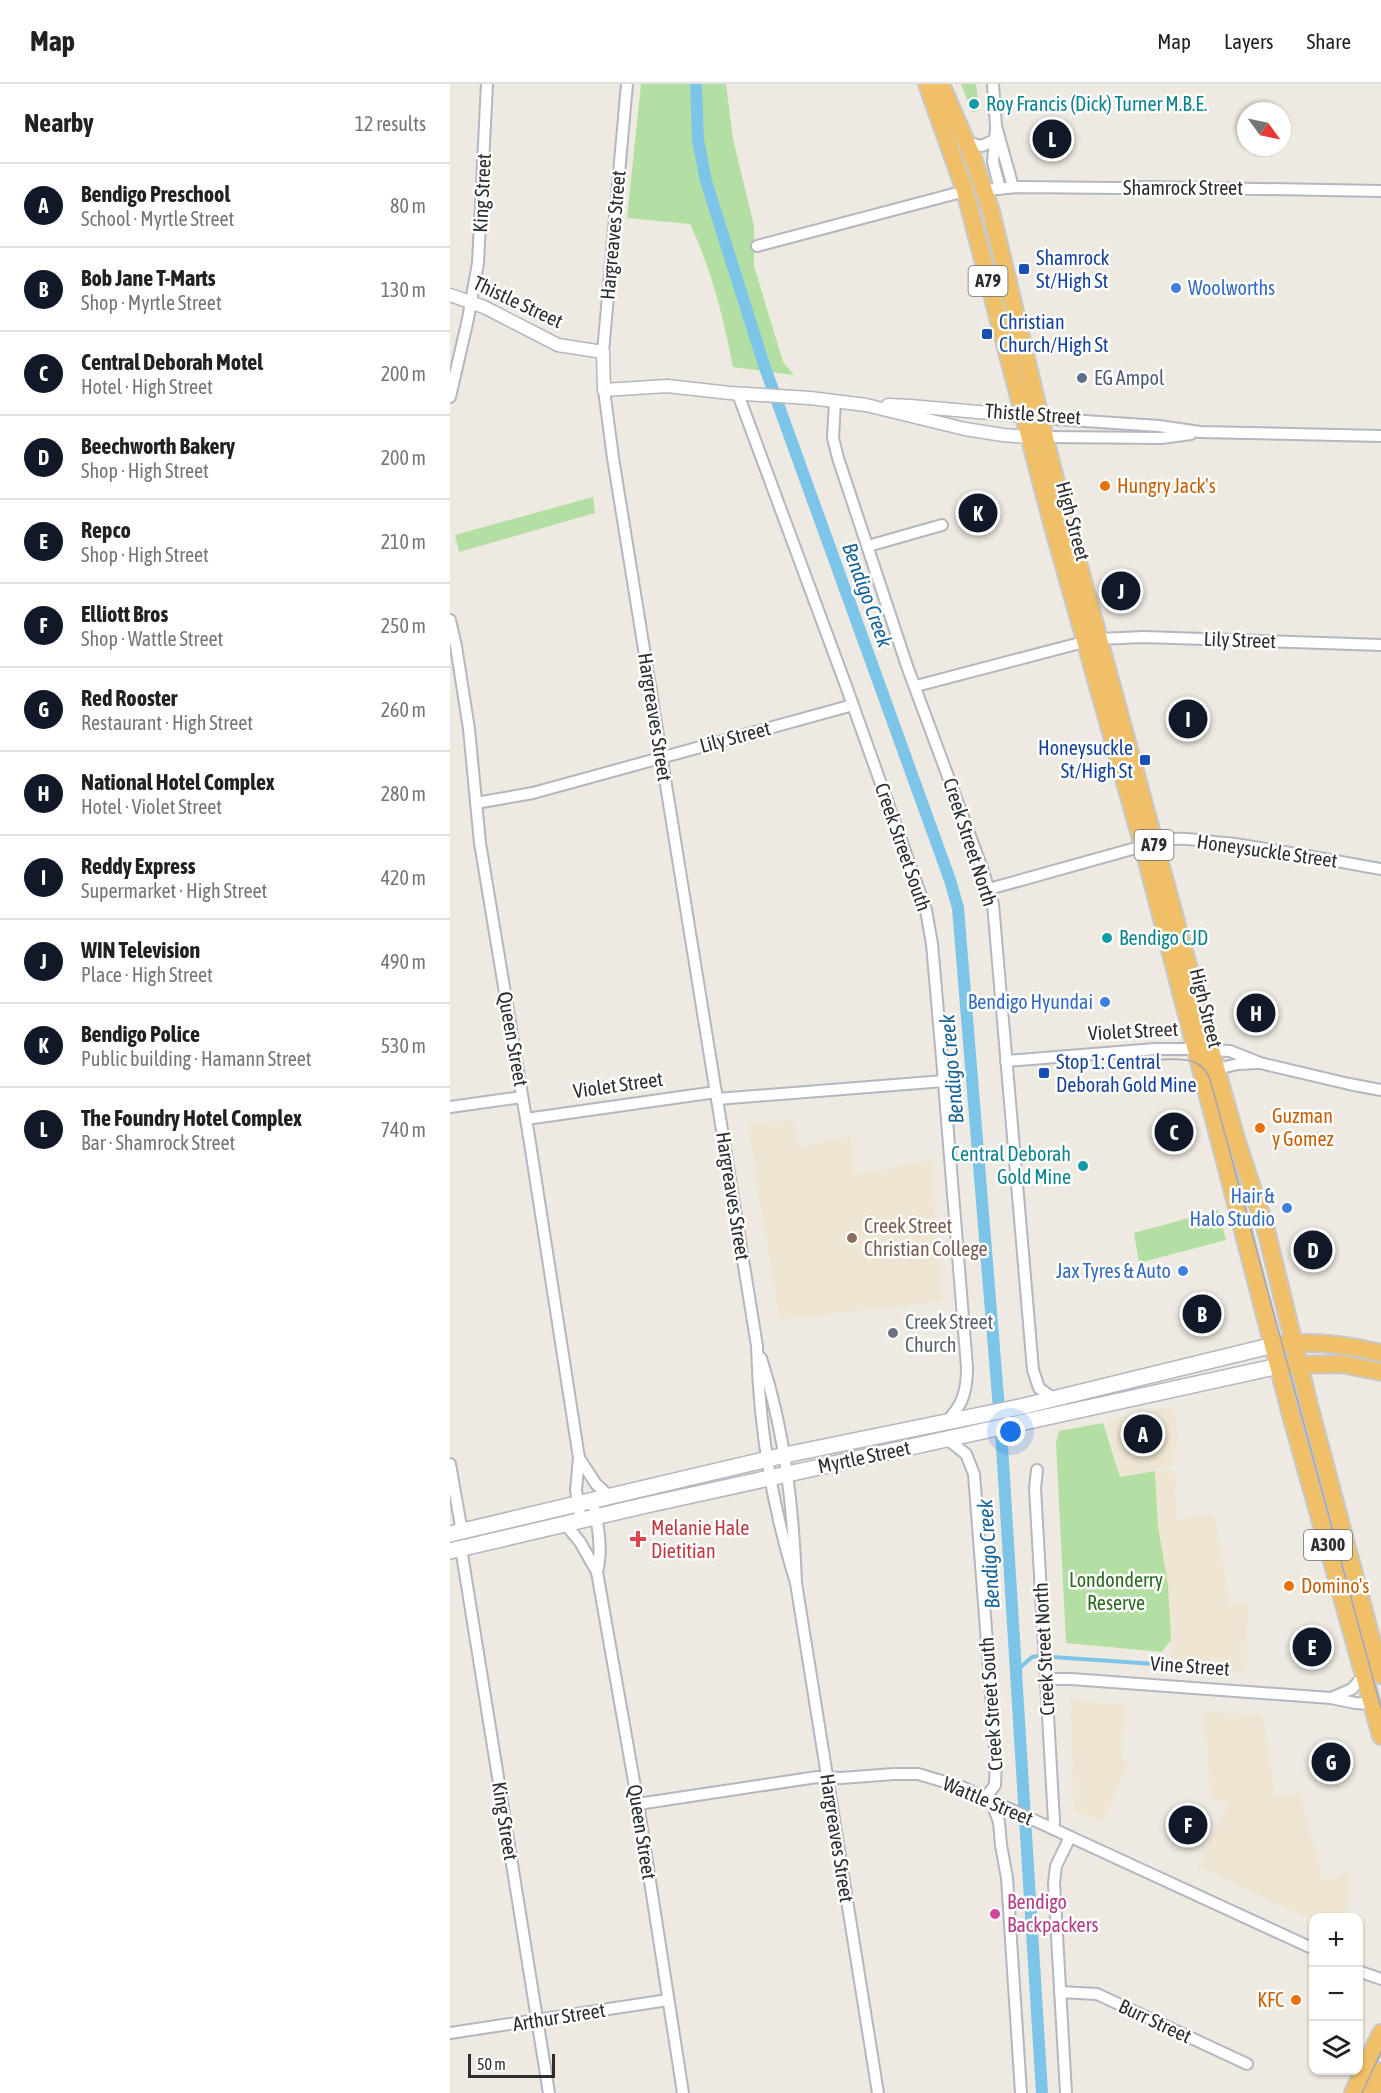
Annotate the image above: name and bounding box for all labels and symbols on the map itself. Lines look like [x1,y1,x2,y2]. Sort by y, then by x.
place label: Roy Francis (Dick) Turner M.B.E. [986,92,1207,115]
marker: Roy Francis (Dick) Turner M.B.E. [967,97,981,111]
north arrow [1237,102,1291,156]
pin: L [1032,116,1072,162]
street label: King Street [468,153,495,233]
street label: Hargreaves Street [595,169,630,301]
street label: Shamrock Street [1123,176,1243,199]
place label: Shamrock St/High St [1036,246,1109,292]
marker: Shamrock St/High St [1017,262,1031,276]
road number: A79 [968,266,1008,296]
street label: Thistle Street [470,271,567,332]
place label: Woolworths [1188,276,1275,299]
marker: Woolworths [1169,281,1183,295]
place label: Christian Church/High St [999,310,1109,356]
marker: Christian Church/High St [980,327,994,341]
place label: EG Ampol [1094,366,1165,389]
marker: EG Ampol [1075,371,1089,385]
street label: Thistle Street [984,399,1082,428]
place label: Hungry Jack's [1117,474,1216,497]
street label: High Street [1052,479,1095,563]
marker: Hungry Jack's [1098,479,1112,493]
pin: K [958,490,998,536]
water label: Bendigo Creek [838,539,898,651]
pin: J [1102,568,1140,614]
street label: Lily Street [1203,627,1277,652]
street label: Hargreaves Street [634,651,677,783]
pin: I [1168,696,1208,742]
street label: Lily Street [697,716,773,757]
place label: Honeysuckle St/High St [1038,736,1133,782]
marker: Honeysuckle St/High St [1138,753,1152,767]
street label: Creek Street North [939,775,1002,909]
street label: Creek Street South [871,780,936,914]
street label: Honeysuckle Street [1195,829,1339,872]
road number: A79 [1134,830,1174,860]
place label: Bendigo CJD [1119,926,1208,949]
marker: Bendigo CJD [1100,931,1114,945]
street label: High Street [1186,966,1228,1050]
street label: Queen Street [494,990,533,1088]
place label: Bendigo Hyundai [968,990,1093,1013]
pin: H [1236,990,1276,1036]
marker: Bendigo Hyundai [1098,995,1112,1009]
water label: Bendigo Creek [934,1013,968,1125]
street label: Violet Street [1087,1017,1179,1044]
place label: Stop 1: Central Deborah Gold Mine [1056,1050,1197,1096]
marker: Stop 1: Central Deborah Gold Mine [1037,1066,1051,1080]
street label: Violet Street [572,1067,665,1102]
place label: Guzman y Gomez [1272,1104,1334,1150]
pin: C [1154,1110,1194,1154]
marker: Guzman y Gomez [1253,1121,1267,1135]
street label: Hargreaves Street [712,1130,755,1262]
place label: Central Deborah Gold Mine [951,1142,1071,1188]
marker: Central Deborah Gold Mine [1076,1159,1090,1173]
place label: Hair & Halo Studio [1190,1184,1276,1230]
marker: Hair & Halo Studio [1280,1201,1294,1215]
place label: Creek Street Christian College [864,1214,988,1260]
pin: D [1294,1228,1332,1272]
marker: Creek Street Christian College [845,1231,859,1245]
place label: Jax Tyres & Auto [1056,1259,1171,1282]
marker: Jax Tyres & Auto [1176,1264,1190,1278]
pin: B [1182,1292,1221,1336]
place label: Creek Street Church [905,1310,994,1356]
marker: Creek Street Church [886,1326,900,1340]
pin: A [1124,1412,1162,1456]
your location [996,1417,1025,1446]
street label: Myrtle Street [816,1435,912,1478]
water label: Bendigo Creek [972,1498,1004,1610]
place label: Melanie Hale Dietitian [651,1516,749,1562]
marker: Melanie Hale Dietitian [629,1530,647,1548]
road number: A300 [1304,1530,1352,1560]
park label: Londonderry Reserve [1069,1568,1163,1614]
place label: Domino's [1301,1574,1369,1597]
marker: Domino's [1282,1579,1296,1593]
street label: Creek Street North [1029,1582,1058,1716]
pin: E [1292,1624,1332,1670]
street label: Creek Street South [974,1636,1007,1772]
street label: Vine Street [1149,1651,1231,1680]
pin: G [1312,1740,1350,1784]
street label: Wattle Street [940,1771,1037,1830]
street label: Hargreaves Street [816,1772,859,1904]
street label: King Street [488,1780,523,1862]
street label: Queen Street [624,1783,661,1881]
pin: F [1168,1802,1208,1848]
place label: Bendigo Backpackers [1007,1890,1099,1936]
marker: Bendigo Backpackers [988,1907,1002,1921]
place label: KFC [1257,1988,1284,2011]
marker: KFC [1289,1993,1303,2007]
street label: Burr Street [1115,1994,1195,2047]
street label: Arthur Street [511,1998,607,2035]
scale bar [468,2051,555,2078]

